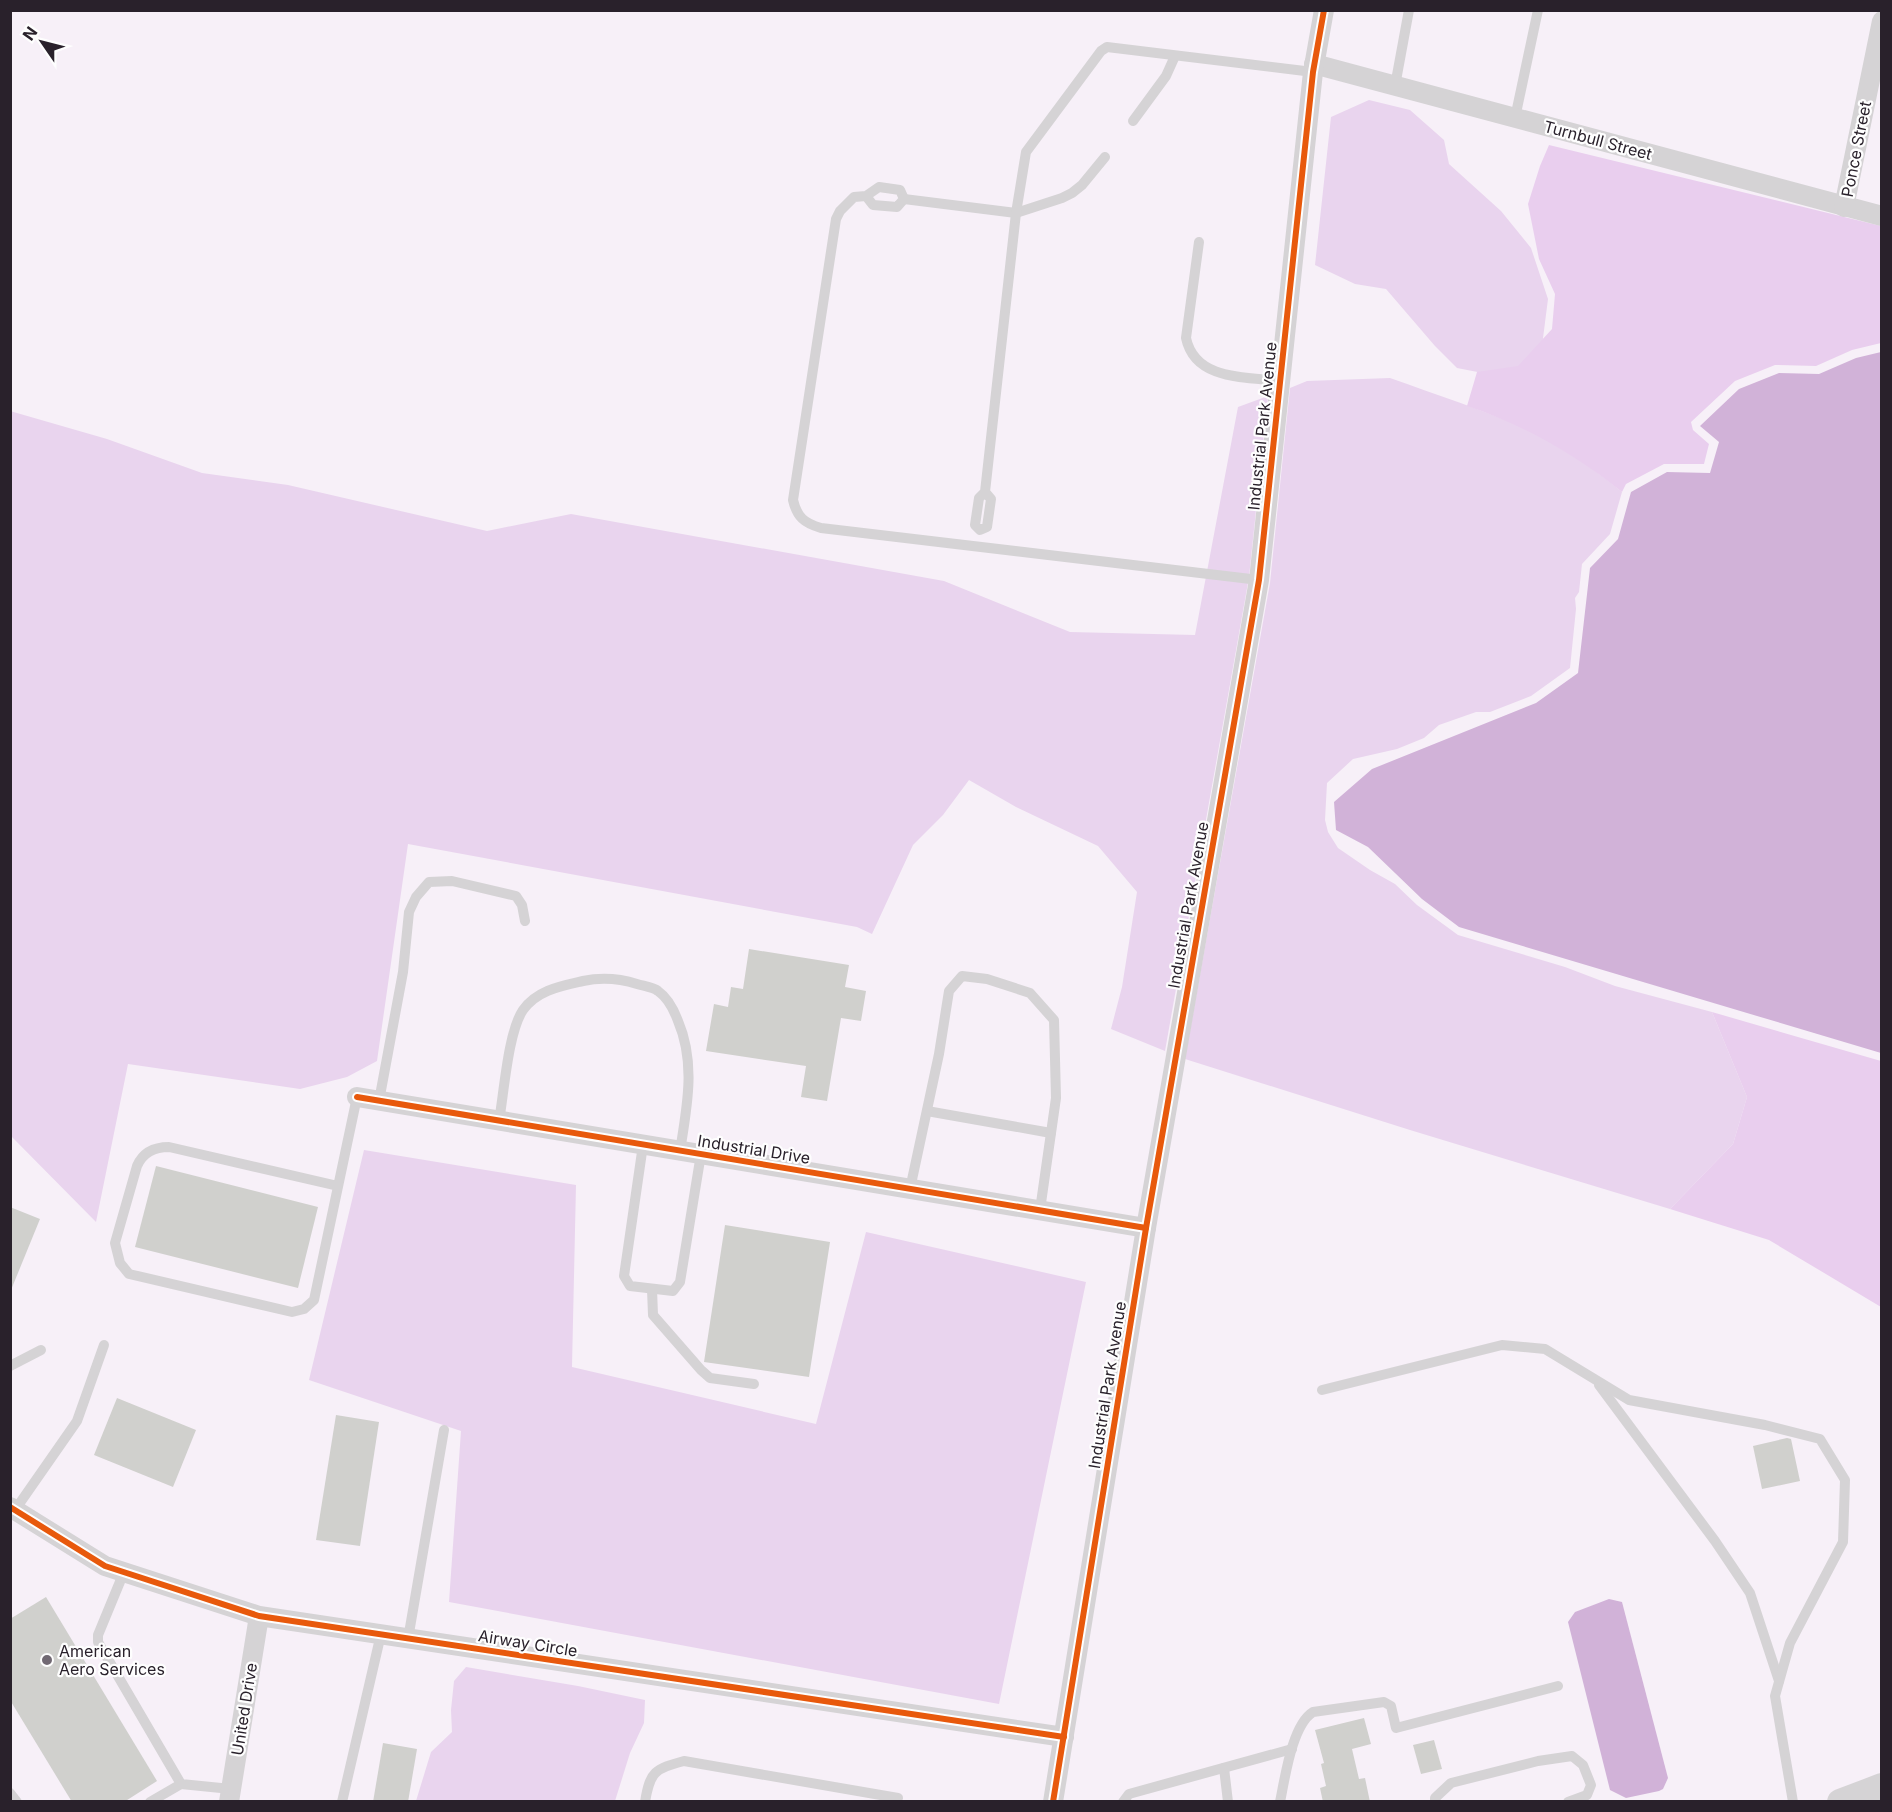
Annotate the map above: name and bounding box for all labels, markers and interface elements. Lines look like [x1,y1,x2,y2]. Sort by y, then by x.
north arrow [12,12,72,72]
text: N [18,23,41,44]
street label: Ponce Street [1837,99,1875,199]
street label: Turnbull Street [1542,116,1654,164]
street label: Industrial Park Avenue [1243,341,1281,511]
street label: Industrial Park Avenue [1163,820,1213,990]
street label: Industrial Drive [696,1130,812,1168]
street label: Industrial Park Avenue [1084,1300,1130,1470]
street label: Airway Circle [477,1625,579,1661]
place label: American Aero Services [59,1641,165,1679]
marker: American Aero Services [40,1653,54,1667]
street label: United Drive [227,1661,261,1757]

